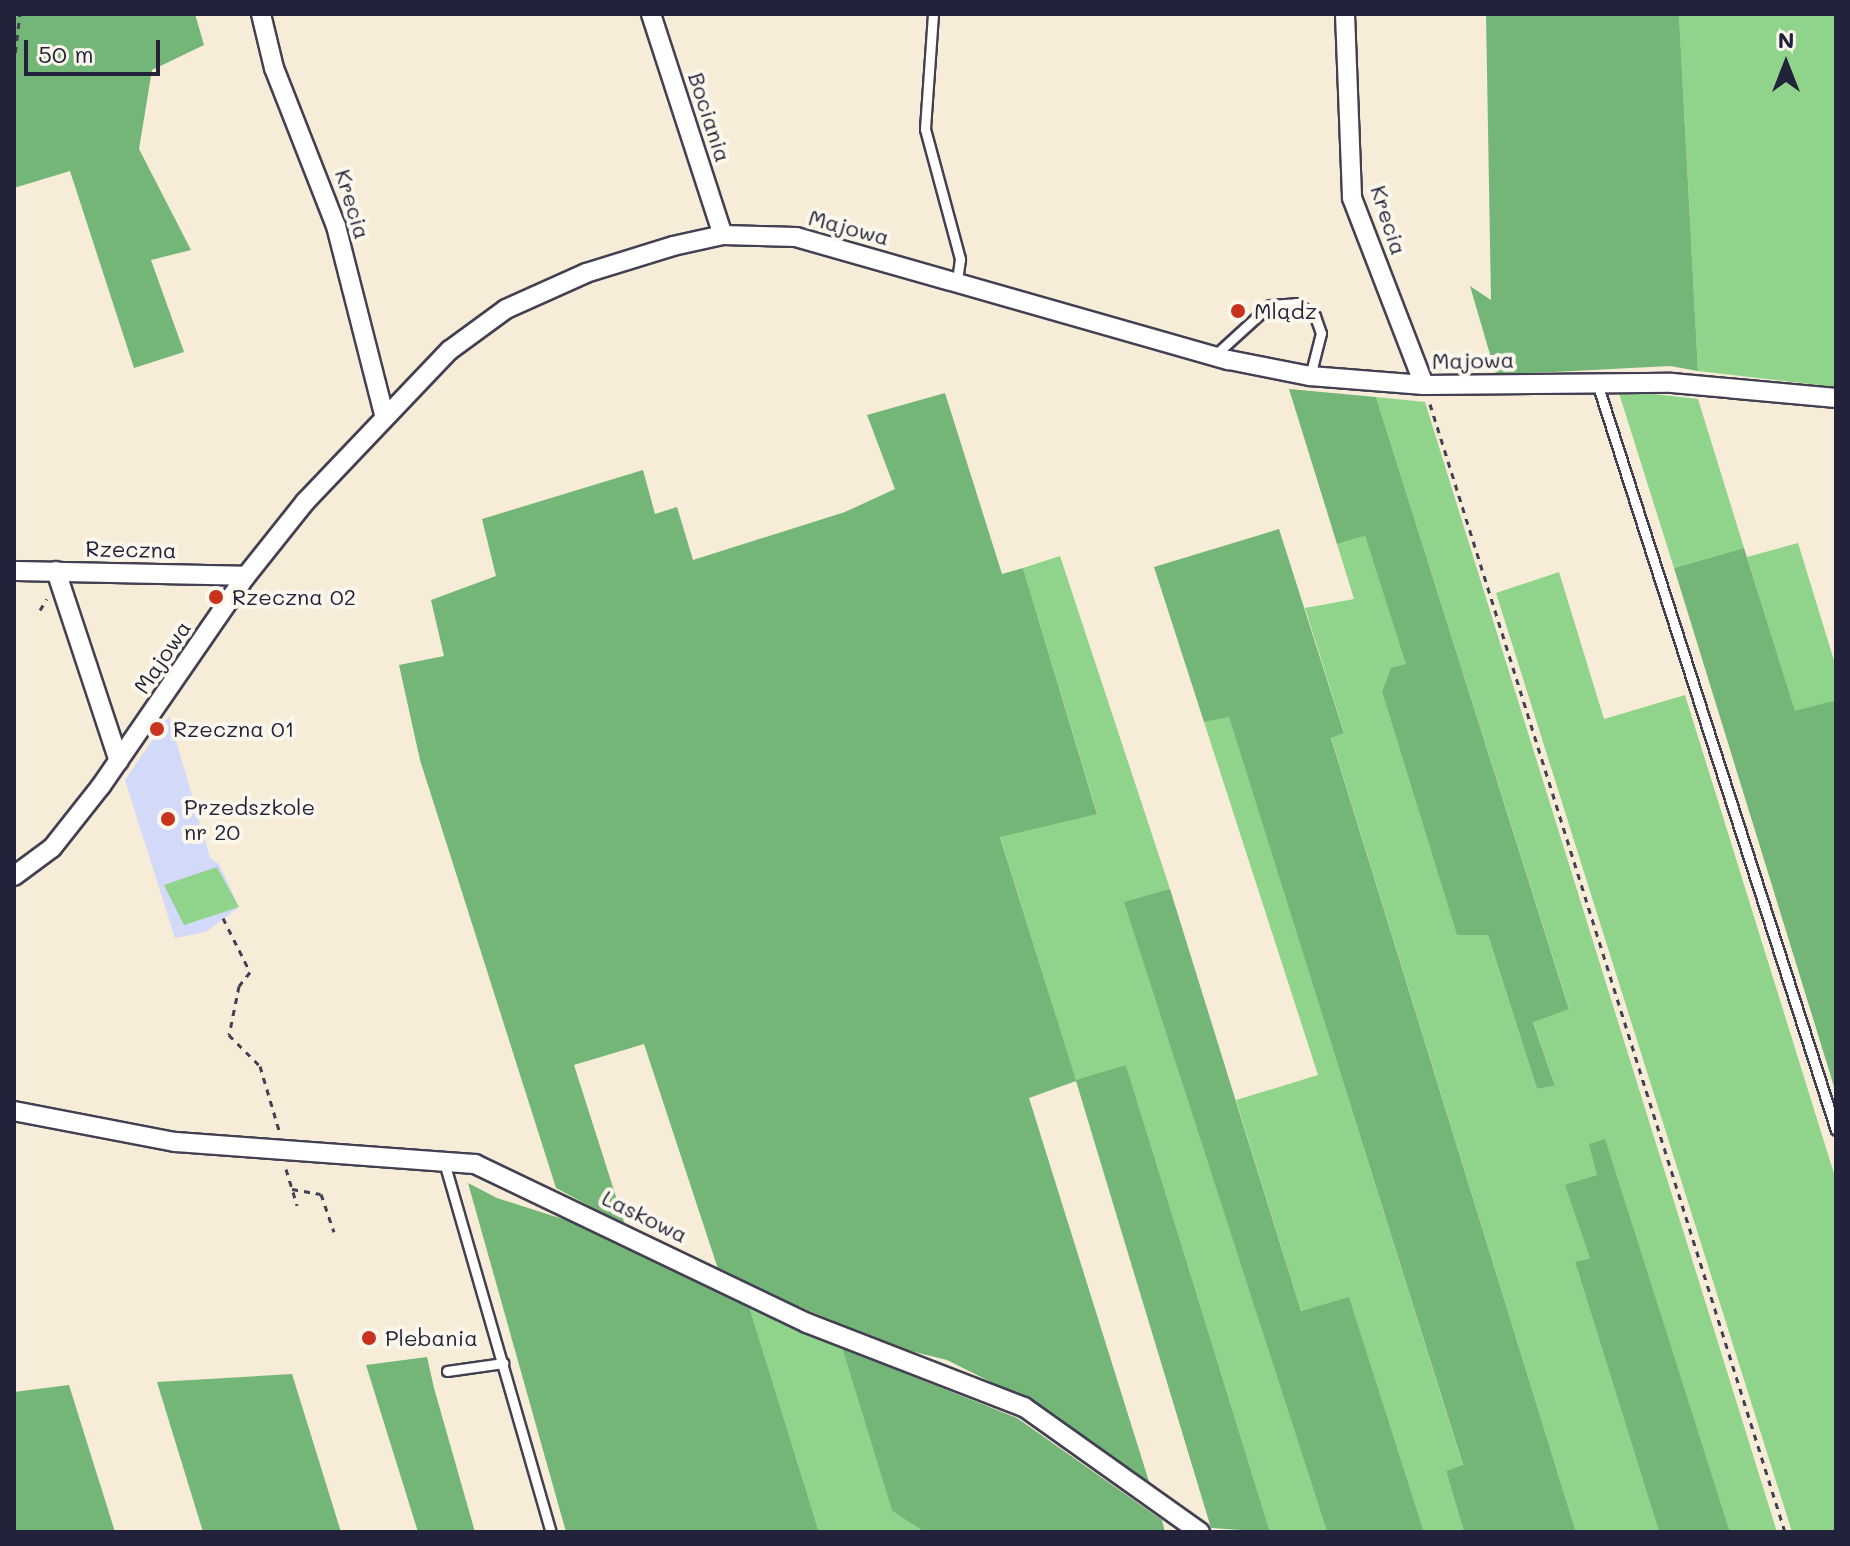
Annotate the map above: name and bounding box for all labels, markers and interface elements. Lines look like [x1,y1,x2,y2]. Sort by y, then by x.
scale bar [28,24,164,74]
north arrow [1746,24,1826,104]
text: N [1778,25,1794,54]
text: 50 m [38,38,94,69]
street label: Bociania [683,69,737,165]
street label: Krecia [330,166,376,242]
street label: Krecia [1365,182,1413,258]
street label: Majowa [806,204,892,250]
place label: Mlądz [1254,298,1317,324]
marker: Mlądz [1229,302,1247,320]
street label: Majowa [1432,346,1514,374]
street label: Rzeczna [85,535,177,563]
place label: Rzeczna 02 [232,584,356,610]
marker: Rzeczna 02 [207,588,225,606]
street label: Majowa [128,615,196,699]
place label: Rzeczna 01 [173,716,294,742]
marker: Rzeczna 01 [148,720,166,738]
place label: Przedszkole nr 20 [184,793,315,844]
marker: Przedszkole nr 20 [159,810,177,828]
street label: Laskowa [598,1184,692,1248]
place label: Plebania [385,1325,478,1351]
marker: Plebania [360,1329,378,1347]

